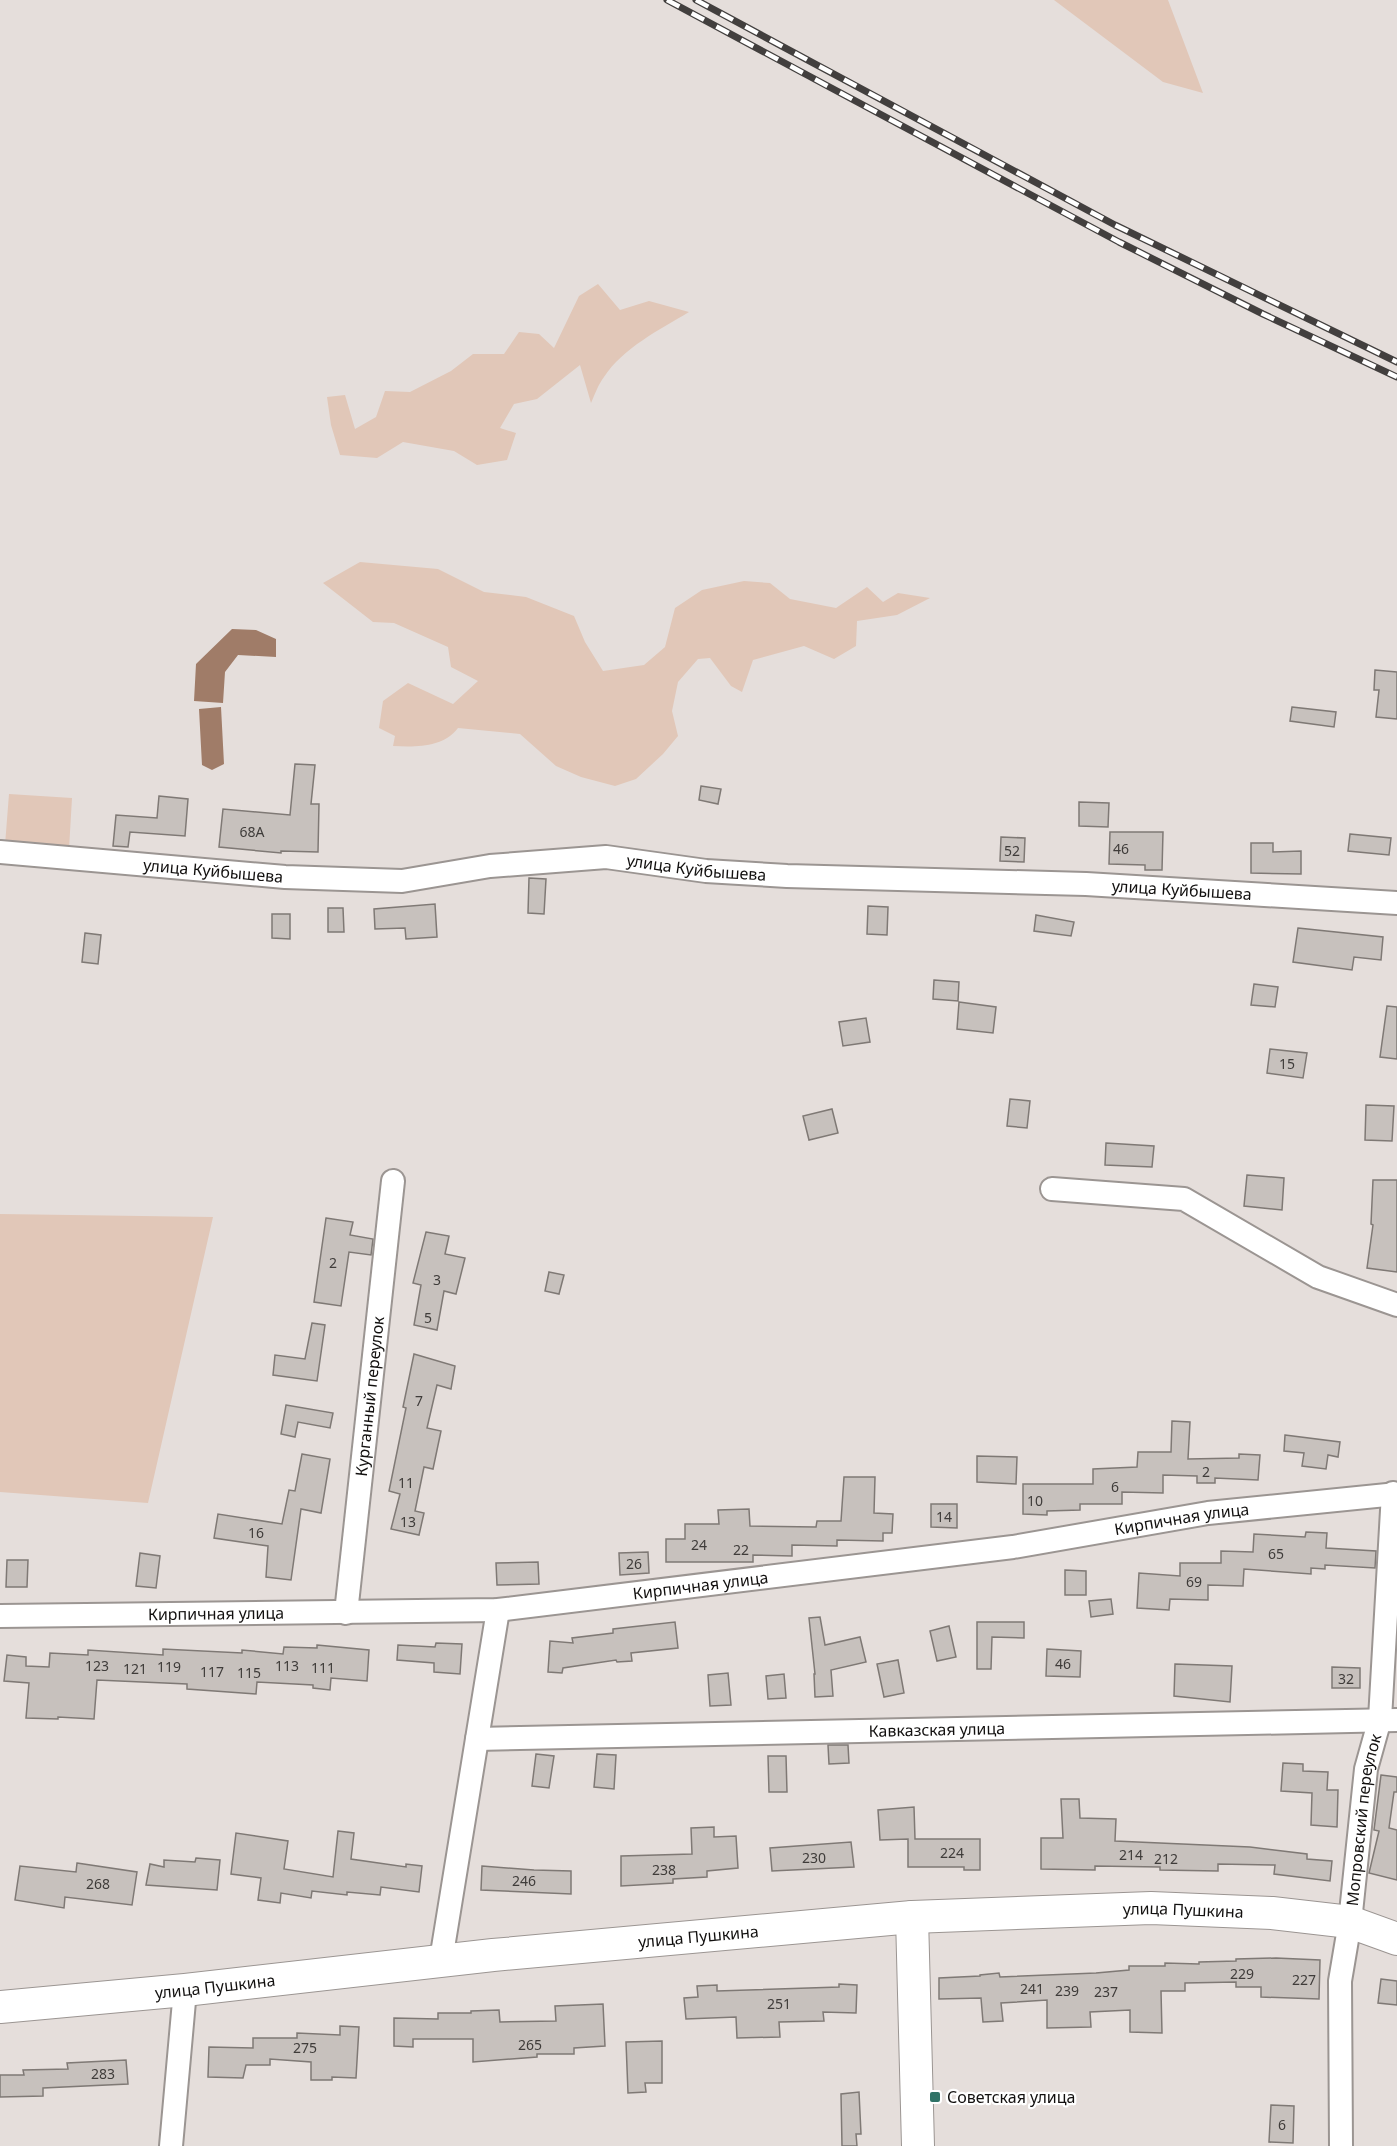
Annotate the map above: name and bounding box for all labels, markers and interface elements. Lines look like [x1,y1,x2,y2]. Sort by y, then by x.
house number: 68А [240,822,265,841]
house number: 46 [1113,839,1129,858]
house number: 52 [1004,841,1020,860]
street label: улица Куйбышева [625,849,767,886]
street label: улица Куйбышева [142,854,284,888]
street label: улица Куйбышева [1111,875,1253,905]
house number: 15 [1279,1054,1295,1073]
house number: 2 [329,1253,337,1272]
house number: 3 [433,1270,441,1289]
house number: 5 [424,1308,432,1327]
street label: Курганный переулок [350,1315,389,1477]
house number: 7 [415,1391,423,1410]
house number: 2 [1202,1462,1210,1481]
house number: 11 [398,1473,414,1492]
house number: 6 [1111,1477,1119,1496]
house number: 10 [1027,1491,1043,1510]
street label: Кирпичная улица [1113,1498,1250,1540]
house number: 14 [936,1507,952,1526]
house number: 13 [400,1512,416,1531]
house number: 16 [248,1523,264,1542]
house number: 24 [691,1535,707,1554]
house number: 22 [733,1540,749,1559]
house number: 65 [1268,1544,1284,1563]
house number: 26 [626,1554,642,1573]
street label: Кирпичная улица [631,1566,769,1604]
house number: 69 [1186,1572,1202,1591]
street label: Кирпичная улица [148,1602,284,1625]
house number: 46 [1055,1654,1071,1673]
house number: 123 [85,1656,109,1675]
house number: 113 [275,1656,299,1675]
house number: 119 [157,1657,181,1676]
house number: 111 [311,1658,335,1677]
house number: 121 [123,1659,147,1678]
house number: 117 [200,1662,224,1681]
house number: 115 [237,1663,261,1682]
house number: 32 [1338,1669,1354,1688]
street label: Кавказская улица [868,1717,1005,1742]
street label: Мопровский переулок [1341,1731,1386,1907]
house number: 224 [940,1843,964,1862]
house number: 214 [1119,1845,1143,1864]
house number: 230 [802,1848,826,1867]
house number: 212 [1154,1849,1178,1868]
house number: 238 [652,1860,676,1879]
house number: 246 [512,1871,536,1890]
house number: 268 [86,1874,110,1893]
street label: улица Пушкина [1122,1897,1244,1923]
street label: улица Пушкина [637,1920,760,1953]
house number: 229 [1230,1964,1254,1983]
street label: улица Пушкина [154,1969,276,2004]
house number: 227 [1292,1970,1316,1989]
house number: 241 [1020,1979,1044,1998]
house number: 239 [1055,1981,1079,2000]
house number: 237 [1094,1982,1118,2001]
house number: 251 [767,1994,791,2013]
house number: 265 [518,2035,542,2054]
house number: 275 [293,2038,317,2057]
house number: 283 [91,2064,115,2083]
place label: Советская улица [947,2086,1075,2108]
marker: Советская улица [928,2090,942,2104]
house number: 6 [1278,2115,1286,2134]

